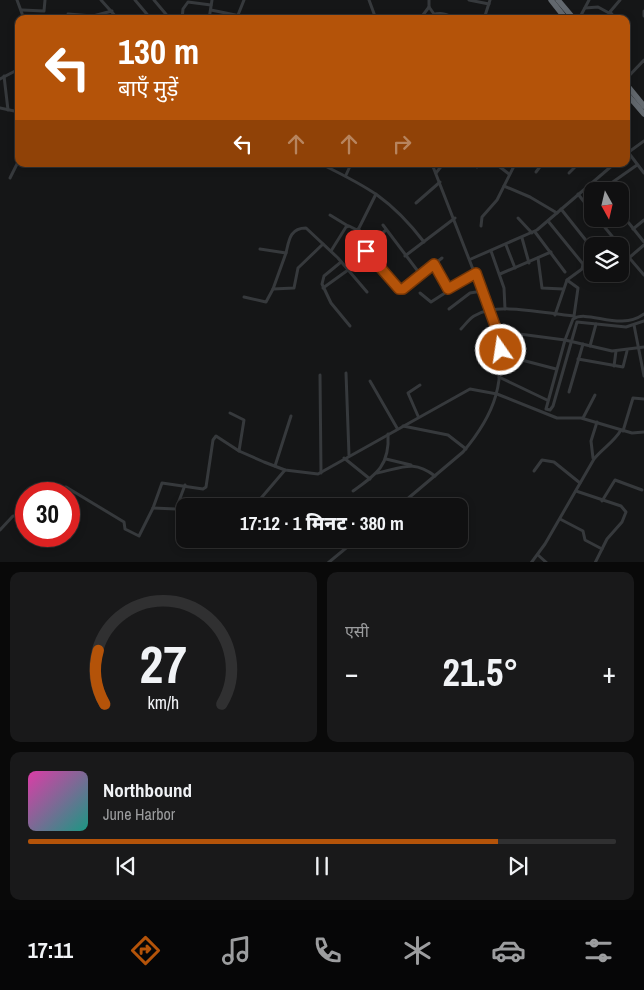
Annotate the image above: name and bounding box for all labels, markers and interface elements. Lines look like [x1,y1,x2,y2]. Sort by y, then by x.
text: 130 m [118,28,199,75]
icon: left [35,35,100,100]
text: बाएँ मुड़ें [118,73,178,103]
icon: left [229,130,257,158]
icon: ahead [282,130,310,158]
icon: ahead [335,130,363,158]
icon: right [388,130,416,158]
north arrow [584,182,629,228]
map controls [584,182,629,282]
pin [345,230,387,272]
icon: arrive [352,237,380,265]
button: layers [584,237,629,282]
position arrow [474,323,526,375]
speed limit sign: 30 [15,482,80,547]
text: 17:12 · 1 मिनट · 380 m [240,510,404,536]
text: एसी [345,620,369,642]
text: 27 [140,629,187,699]
text: 21.5° [443,647,518,698]
text: − [345,654,358,692]
text: + [603,654,616,692]
text: km/h [148,691,179,715]
text: Northbound [103,777,192,803]
text: June Harbor [103,803,175,825]
icon: previous [112,852,140,880]
icon: pause [308,852,336,880]
icon: next [504,852,532,880]
icon: directions [128,933,163,968]
icon: music [219,933,254,968]
icon: phone [310,933,345,968]
icon: climate [400,933,435,968]
icon: car [491,933,526,968]
icon: filters [581,933,616,968]
text: 17:11 [28,935,73,965]

